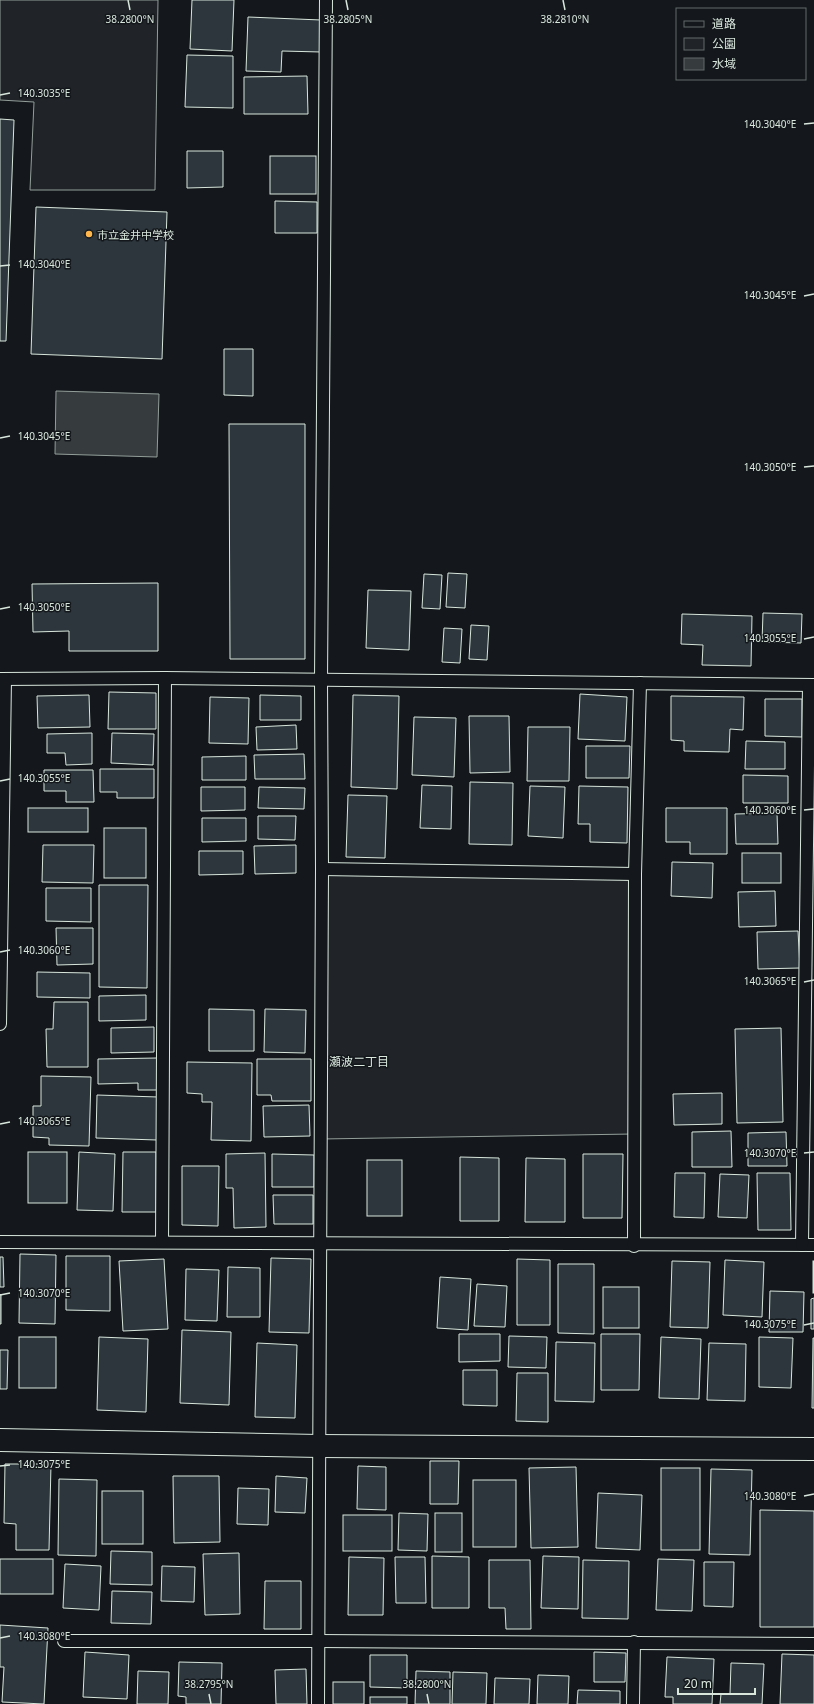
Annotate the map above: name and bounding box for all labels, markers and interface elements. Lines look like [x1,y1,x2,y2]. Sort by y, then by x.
legend [676,8,806,80]
text: 38.2800°N [106,12,154,26]
text: 38.2805°N [324,12,372,26]
text: 38.2810°N [541,12,589,26]
text: 道路 [712,15,736,32]
text: 公園 [712,35,736,52]
text: 水域 [712,55,736,72]
text: 140.3035°E [18,86,70,100]
text: 140.3040°E [744,117,796,131]
place label: 市立金井中学校 [97,227,174,242]
marker: 市立金井中学校 [84,229,94,239]
text: 140.3040°E [18,257,70,271]
text: 140.3045°E [744,288,796,302]
text: 140.3045°E [18,429,70,443]
text: 140.3050°E [744,460,796,474]
text: 140.3050°E [18,600,70,614]
text: 140.3055°E [744,631,796,645]
text: 140.3055°E [18,771,70,785]
text: 140.3060°E [744,803,796,817]
text: 140.3060°E [18,943,70,957]
text: 140.3065°E [744,974,796,988]
district label: 瀬波二丁目 [329,1053,389,1070]
text: 140.3065°E [18,1114,70,1128]
text: 140.3070°E [744,1146,796,1160]
text: 140.3070°E [18,1286,70,1300]
text: 140.3075°E [744,1317,796,1331]
text: 140.3075°E [18,1457,70,1471]
text: 140.3080°E [744,1489,796,1503]
text: 140.3080°E [18,1629,70,1643]
scale bar [678,1670,755,1696]
text: 20 m [684,1675,712,1692]
text: 38.2795°N [185,1677,233,1691]
text: 38.2800°N [403,1677,451,1691]

